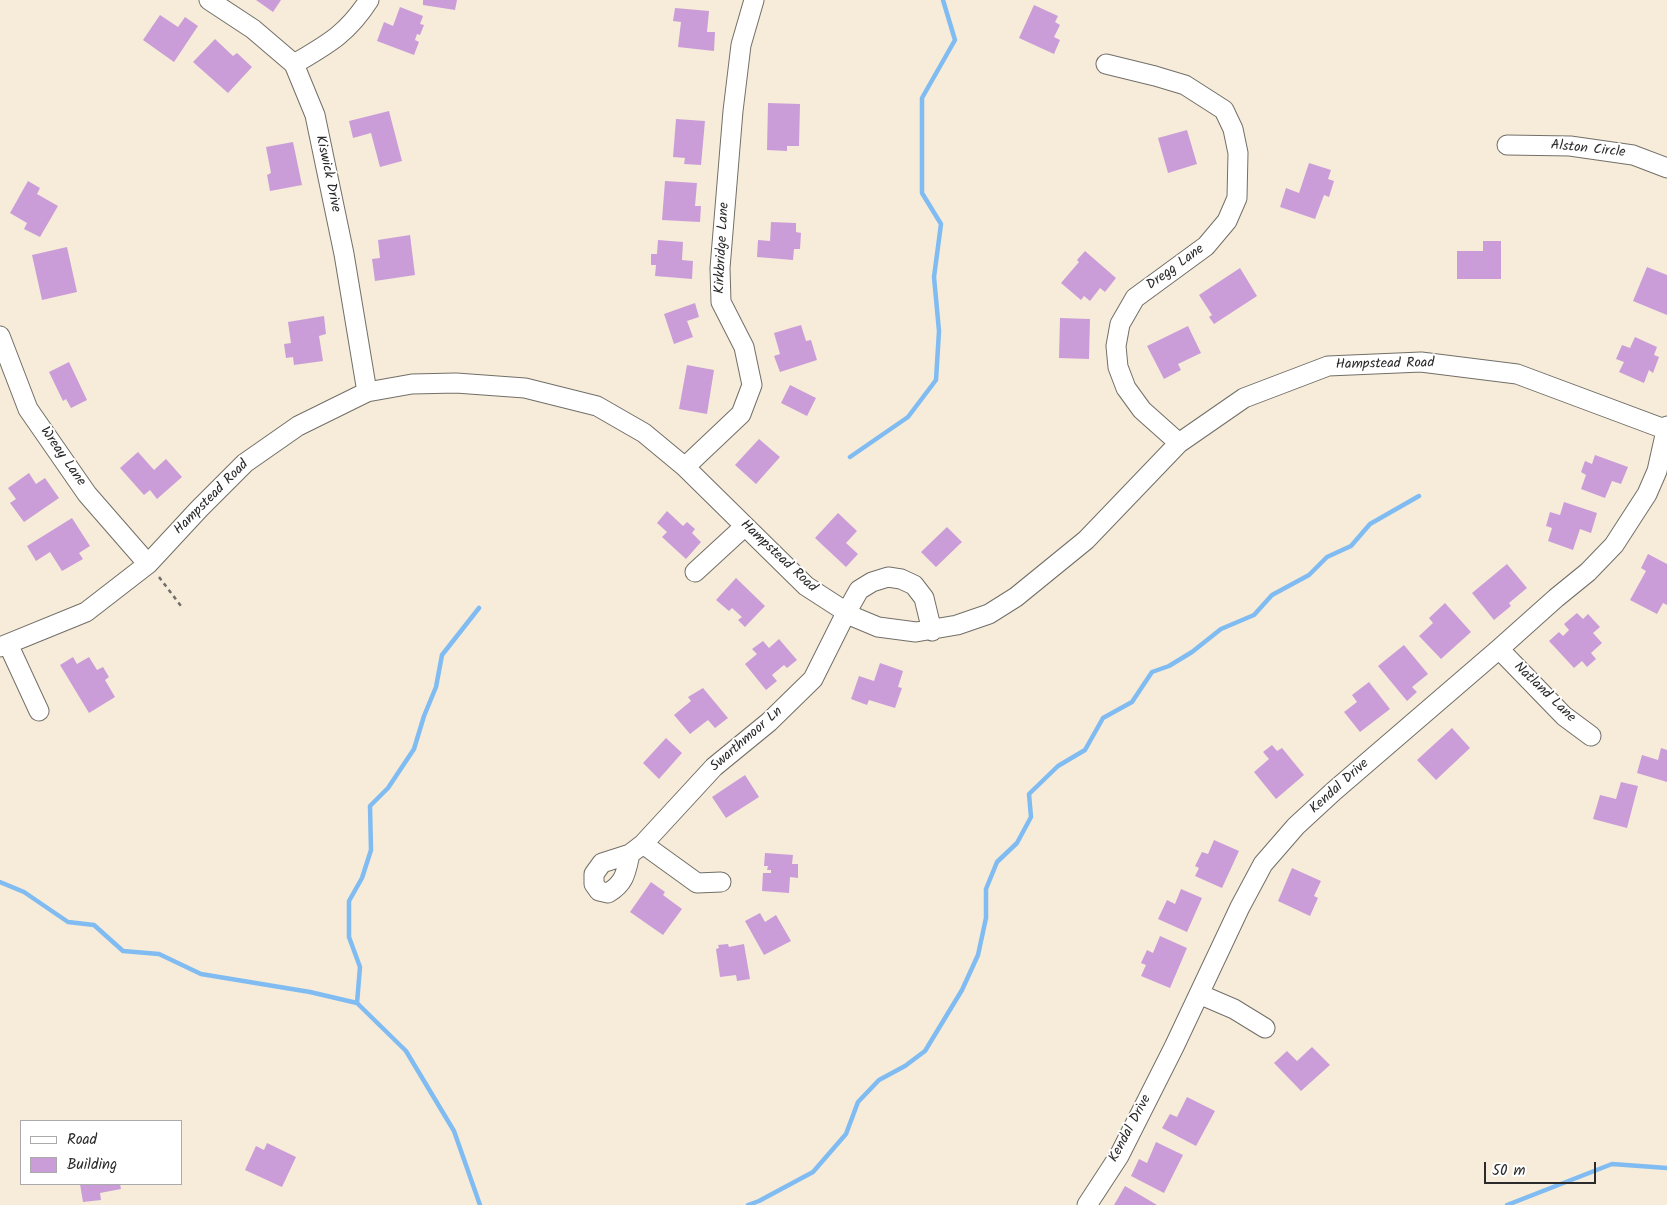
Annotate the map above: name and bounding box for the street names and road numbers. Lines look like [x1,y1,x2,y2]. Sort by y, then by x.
street label: Kiswick Drive [311,134,343,214]
street label: Alston Circle [1550,138,1626,162]
street label: Kirkbridge Lane [712,202,734,294]
street label: Dregg Lane [1144,242,1208,294]
street label: Hampstead Road [1336,356,1434,374]
street label: Wreay Lane [35,424,89,490]
street label: Hampstead Road [171,457,253,539]
street label: Hampstead Road [736,517,820,597]
street label: Natland Lane [1510,659,1578,727]
street label: Swarthmoor Ln [707,704,787,776]
street label: Kendal Drive [1307,756,1373,818]
street label: Kendal Drive [1106,1092,1156,1166]

